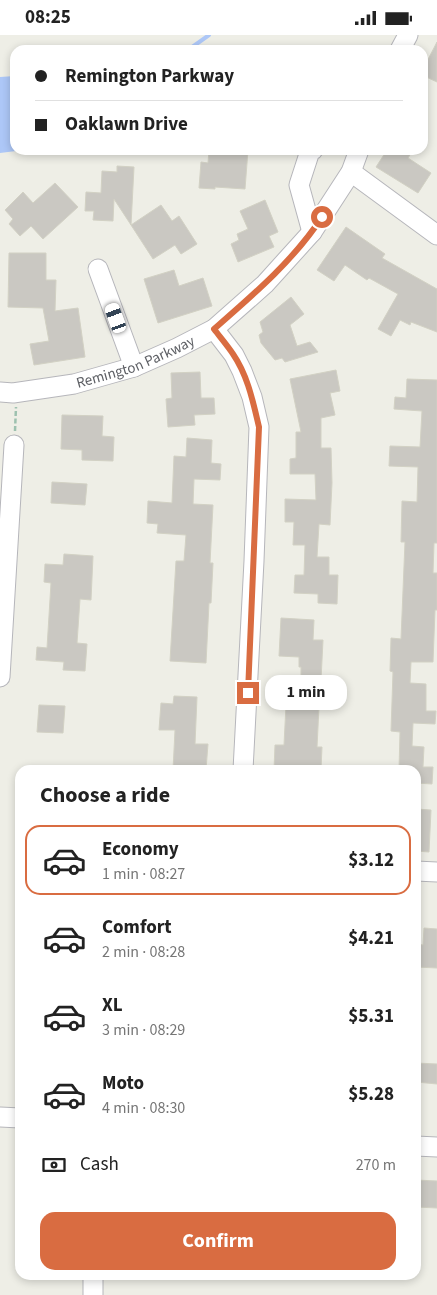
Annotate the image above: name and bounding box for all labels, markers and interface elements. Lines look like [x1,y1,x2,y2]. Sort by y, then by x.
text: 08:25 [25,4,71,31]
text: Remington Parkway [65,63,234,90]
text: Oaklawn Drive [65,111,188,138]
route start [311,206,333,228]
car [103,301,128,335]
street label: Remington Parkway [74,330,198,393]
callout: 1 min [266,675,348,711]
text: 1 min [287,681,325,703]
route end [237,682,259,704]
text: Choose a ride [40,779,170,811]
text: Economy [102,836,179,863]
icon: car [42,838,87,883]
text: $3.12 [348,847,394,874]
text: 1 min · 08:27 [102,863,185,885]
text: Comfort [102,914,172,941]
icon: car [42,916,87,961]
text: $4.21 [348,925,394,952]
text: 2 min · 08:28 [102,941,185,963]
text: XL [102,992,123,1019]
icon: car [42,994,87,1039]
text: $5.31 [348,1003,394,1030]
text: 3 min · 08:29 [102,1019,185,1041]
text: Moto [102,1070,144,1097]
icon: car [42,1072,87,1117]
text: $5.28 [348,1081,394,1108]
text: 4 min · 08:30 [102,1097,185,1119]
icon: cash [40,1151,68,1179]
text: Cash [80,1151,119,1178]
text: 270 m [356,1154,396,1176]
button: Confirm [40,1212,396,1270]

